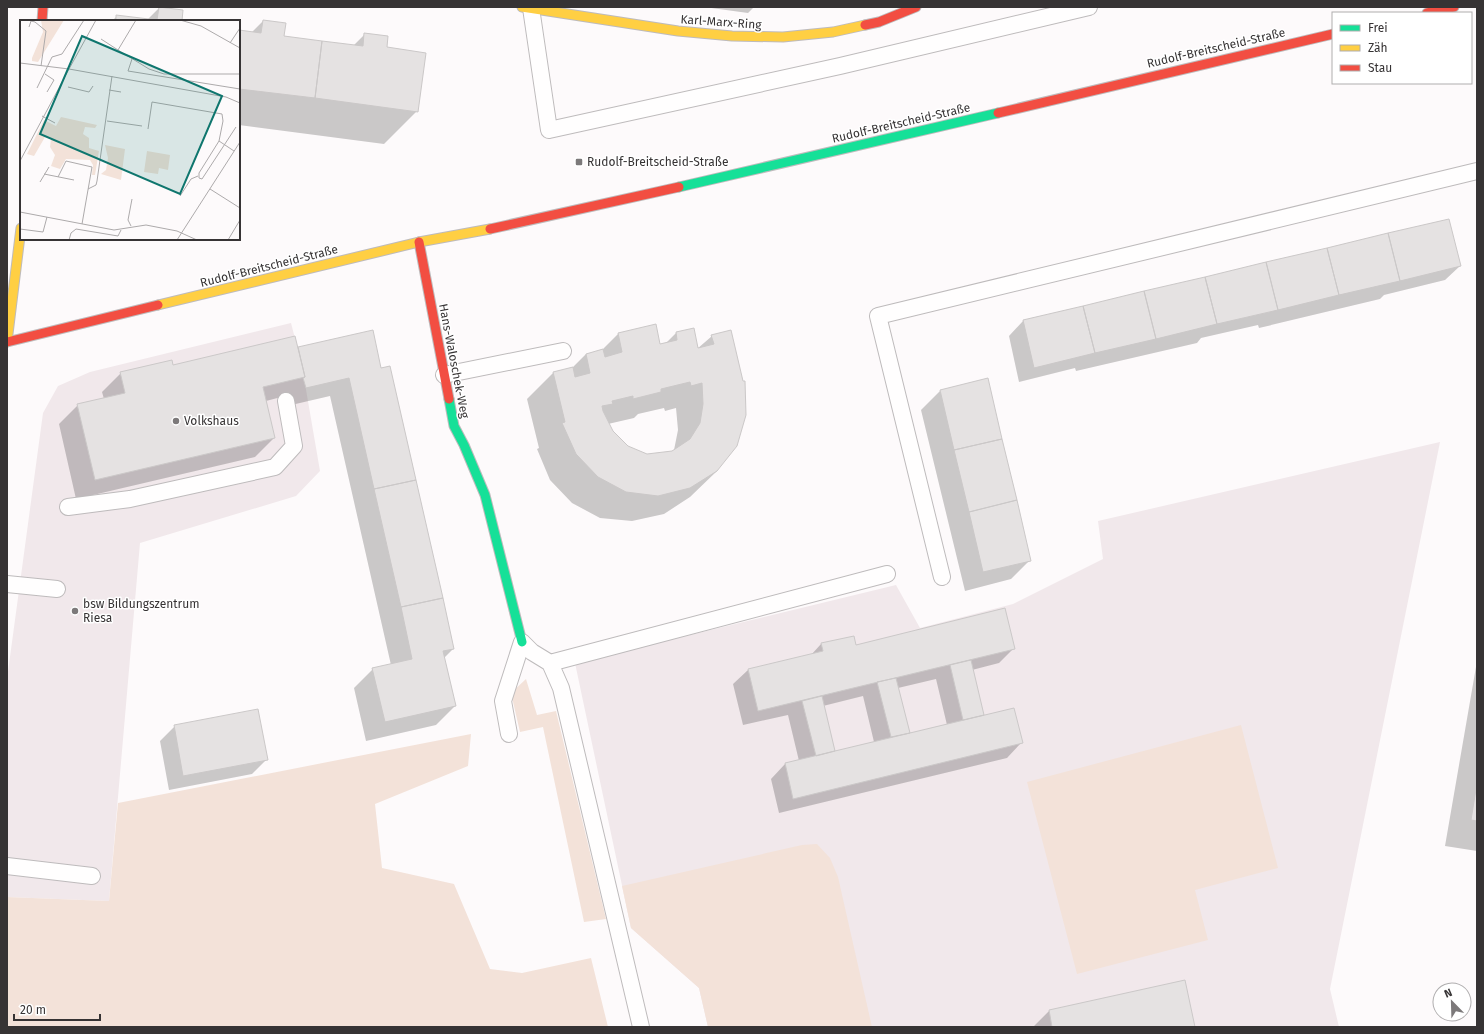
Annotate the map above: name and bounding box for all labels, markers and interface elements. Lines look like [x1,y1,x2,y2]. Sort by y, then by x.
street label: Karl-Marx-Ring [680,12,763,32]
legend [1332,12,1472,84]
inset map [20,20,240,240]
text: Frei [1368,21,1388,35]
street label: Rudolf-Breitscheid-Straße [1145,25,1287,71]
text: Zäh [1368,41,1388,55]
text: Stau [1368,61,1392,75]
street label: Rudolf-Breitscheid-Straße [830,100,972,146]
place label: Rudolf-Breitscheid-Straße [587,155,728,169]
marker: Rudolf-Breitscheid-Straße [574,157,584,167]
street label: Rudolf-Breitscheid-Straße [199,242,339,290]
street label: Hans-Waloschek-Weg [436,302,472,420]
place label: Volkshaus [184,414,239,428]
marker: Volkshaus [171,416,181,426]
place label: bsw Bildungszentrum Riesa [83,597,200,625]
marker: bsw Bildungszentrum Riesa [70,606,80,616]
north arrow [1432,982,1472,1022]
text: N [1442,986,1454,1001]
scale bar [14,996,100,1022]
text: 20 m [20,1003,46,1017]

